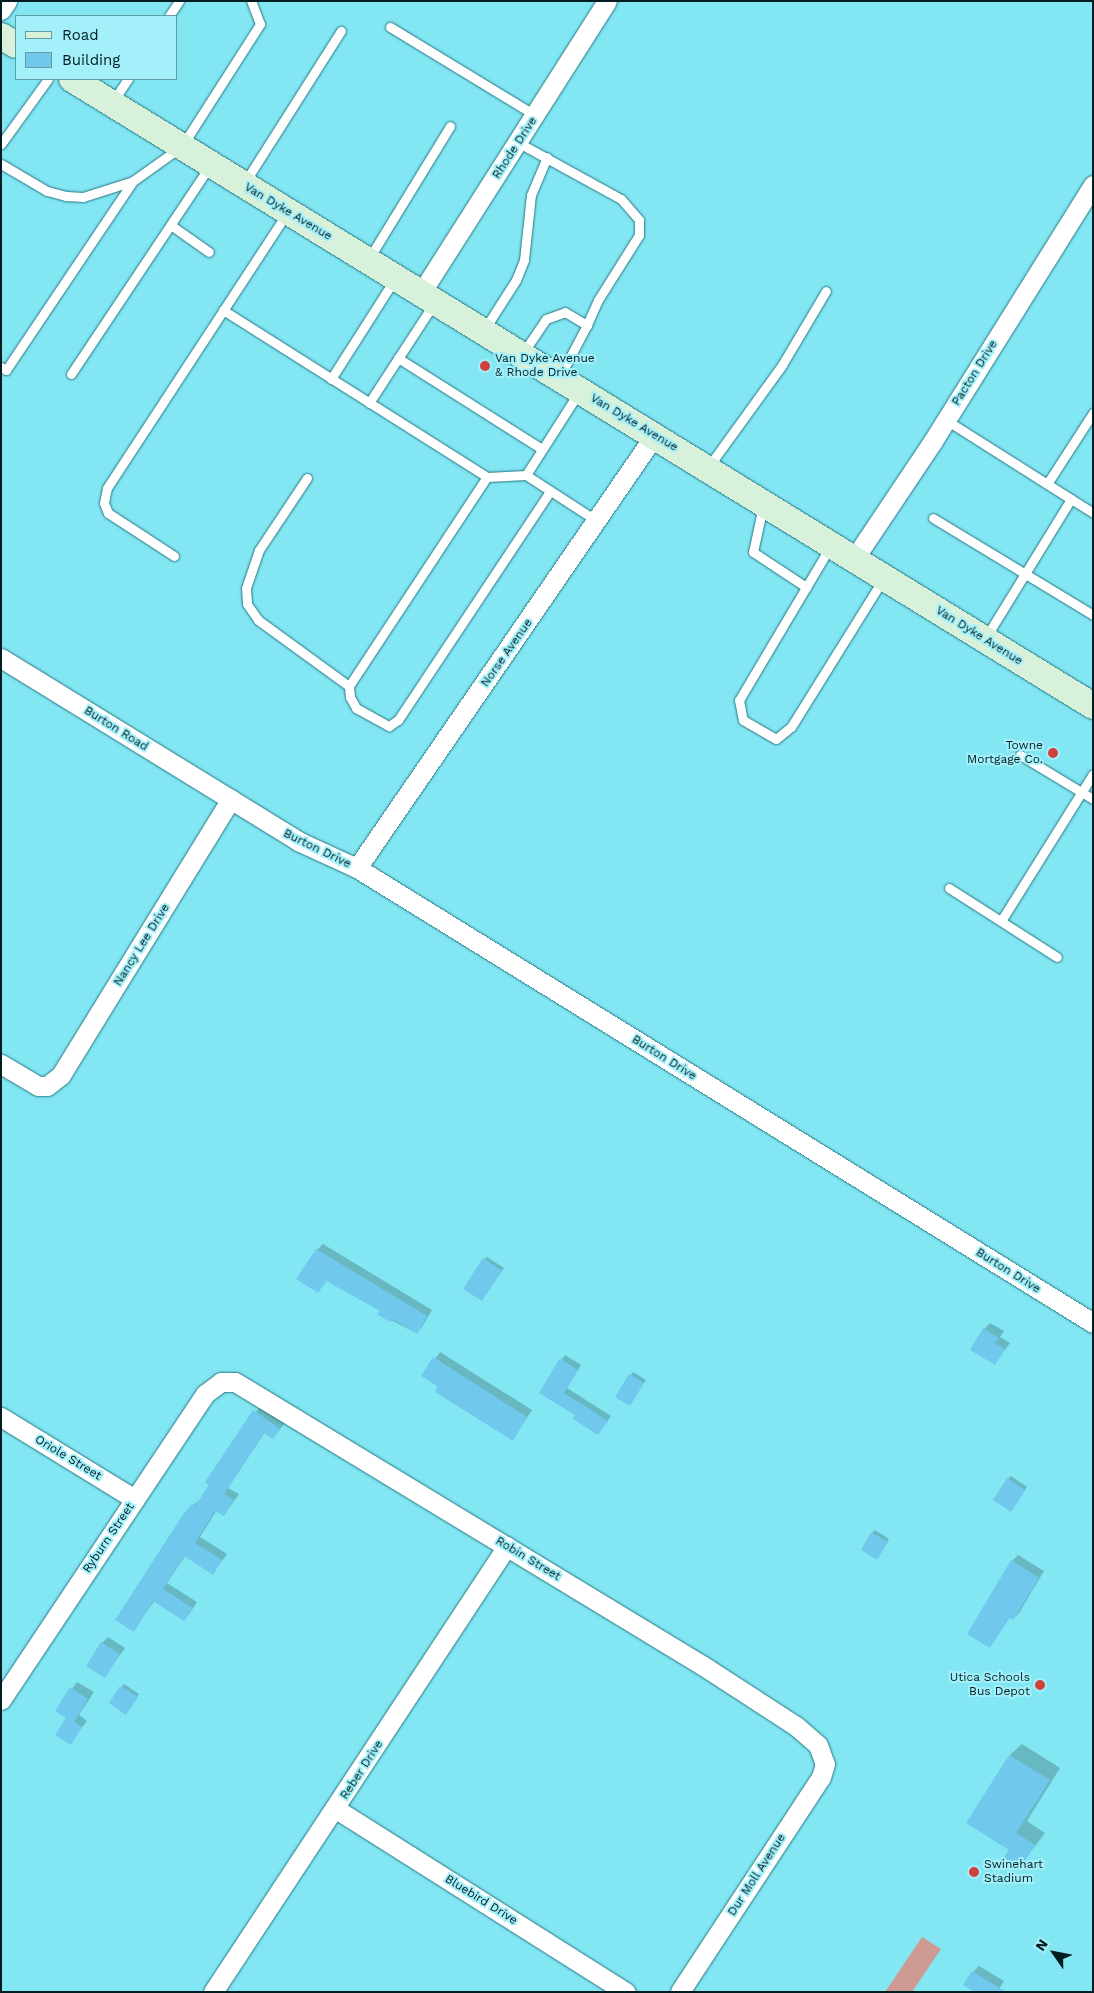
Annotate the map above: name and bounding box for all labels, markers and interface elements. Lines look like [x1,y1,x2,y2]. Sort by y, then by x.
legend [15,15,178,80]
text: Road [62,26,99,44]
text: Building [62,51,120,69]
street label: Rhode Drive [490,114,540,182]
street label: Van Dyke Avenue [241,180,335,244]
street label: Pacton Drive [949,338,1001,408]
place label: Van Dyke Avenue & Rhode Drive [495,352,595,380]
marker: Van Dyke Avenue & Rhode Drive [479,360,491,372]
street label: Van Dyke Avenue [587,391,681,455]
street label: Van Dyke Avenue [933,603,1025,669]
street label: Norse Avenue [478,616,536,690]
street label: Burton Road [81,704,151,754]
place label: Towne Mortgage Co. [967,739,1043,767]
marker: Towne Mortgage Co. [1047,747,1059,759]
street label: Burton Drive [281,826,353,872]
street label: Nancy Lee Drive [111,901,173,989]
street label: Burton Drive [629,1032,699,1084]
street label: Burton Drive [973,1245,1043,1297]
street label: Oriole Street [32,1433,104,1483]
street label: Ryburn Street [80,1500,138,1576]
street label: Robin Street [493,1534,563,1584]
place label: Utica Schools Bus Depot [949,1671,1030,1699]
marker: Utica Schools Bus Depot [1034,1679,1046,1691]
street label: Reber Drive [337,1738,387,1802]
street label: Dur Moll Avenue [725,1831,789,1919]
place label: Swinehart Stadium [984,1858,1043,1886]
marker: Swinehart Stadium [968,1866,980,1878]
street label: Bluebird Drive [442,1872,520,1928]
north arrow [1029,1928,1079,1978]
text: N [1032,1936,1051,1954]

